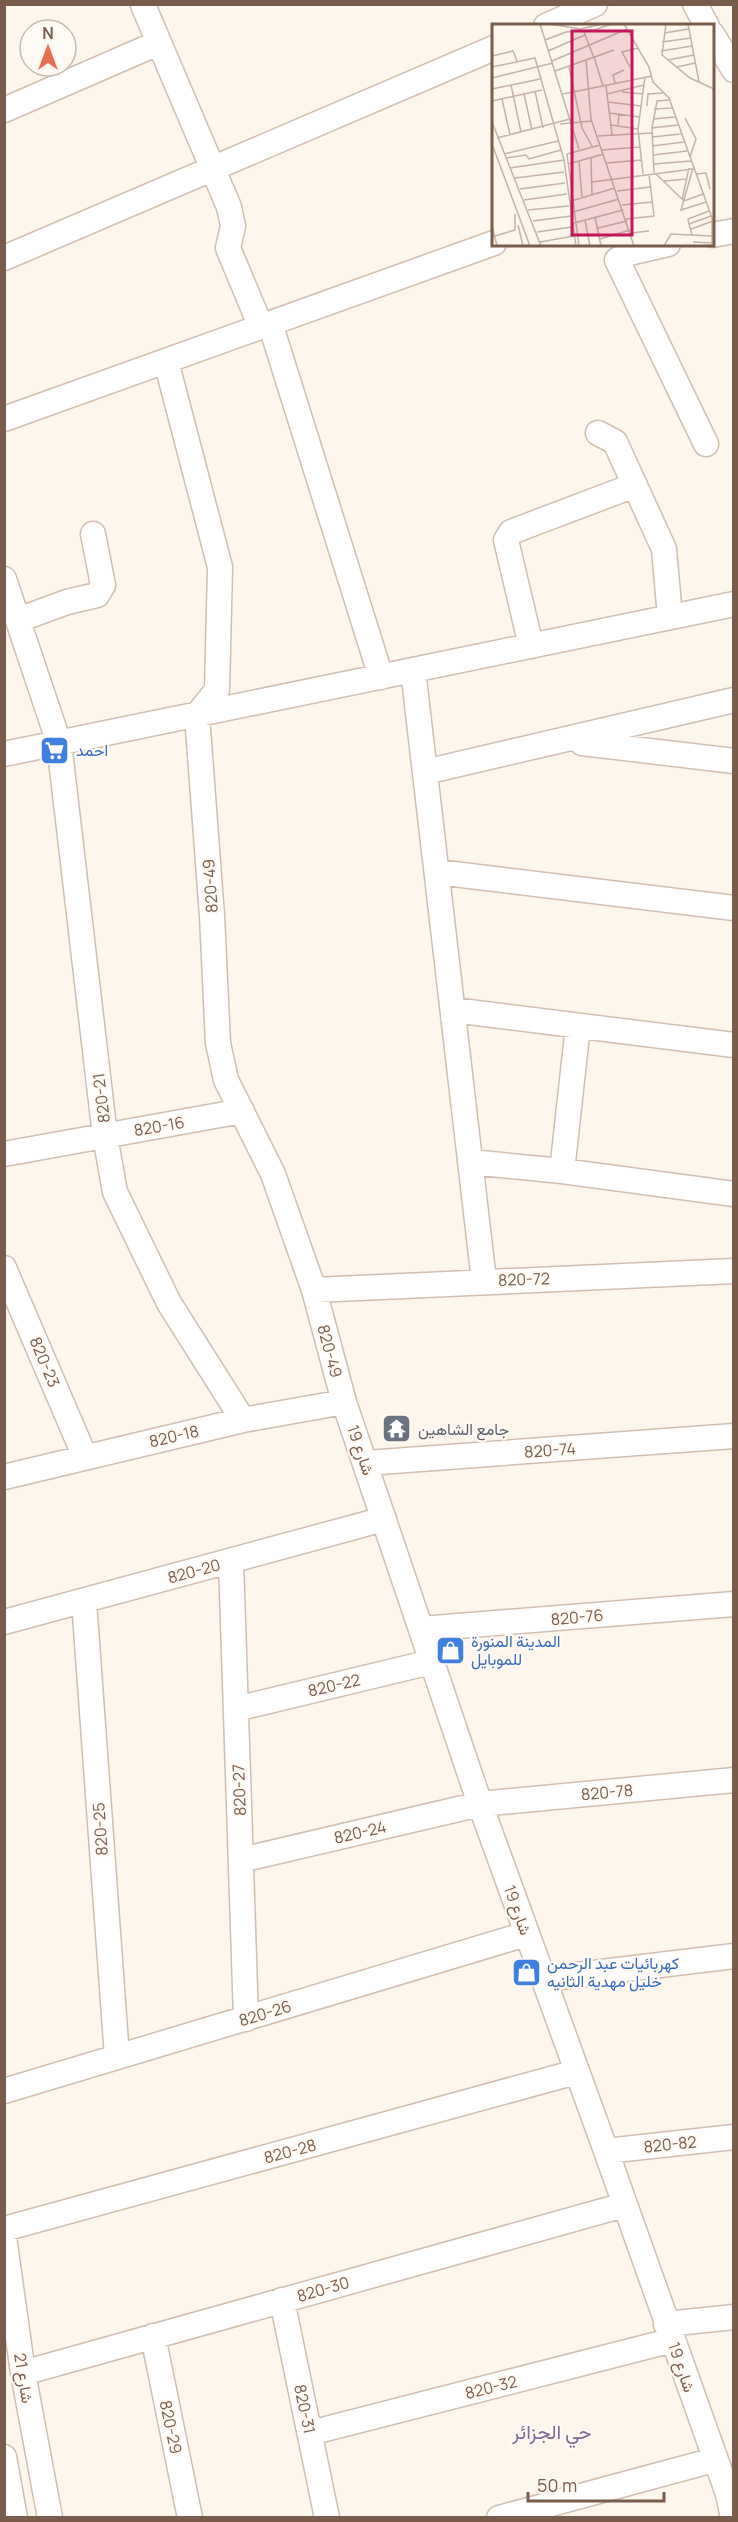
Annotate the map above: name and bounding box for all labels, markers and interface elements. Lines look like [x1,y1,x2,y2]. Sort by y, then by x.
north arrow [18,18,78,78]
text: N [42,22,54,44]
inset map [492,24,714,246]
supermarket icon: احمد [39,734,71,766]
place label: احمد [76,739,108,761]
street label: 820-49 [197,858,223,914]
street label: 820-21 [87,1072,115,1124]
street label: 820-16 [132,1111,186,1141]
street label: 820-72 [498,1267,550,1291]
street label: 820-49 [312,1322,348,1380]
street label: 820-23 [25,1333,65,1391]
temple icon: جامع الشاهين [381,1413,413,1445]
place label: جامع الشاهين [418,1418,510,1441]
street label: 820-18 [147,1420,201,1452]
street label: شارع 19 [341,1422,380,1478]
street label: 820-74 [523,1437,577,1463]
street label: 820-20 [165,1553,223,1589]
street label: 820-76 [550,1604,604,1630]
place label: المدينة المنورة للموبايل [471,1630,561,1670]
shop icon: المدينة المنورة للموبايل [434,1634,466,1666]
street label: 820-22 [306,1668,362,1702]
street label: 820-27 [227,1764,251,1816]
street label: 820-78 [580,1779,634,1805]
street label: 820-25 [87,1802,113,1856]
street label: 820-24 [332,1815,388,1849]
street label: شارع 19 [498,1882,537,1938]
place label: كهربائيات عبد الرحمن خليل مهدية الثانيه [547,1952,679,1992]
shop icon: كهربائيات عبد الرحمن خليل مهدية الثانيه [510,1956,542,1988]
street label: 820-26 [236,1995,294,2031]
street label: 820-82 [642,2130,698,2158]
street label: 820-28 [261,2133,319,2169]
street label: 820-30 [294,2271,352,2307]
street label: شارع 19 [662,2339,701,2395]
street label: شارع 21 [8,2351,39,2405]
street label: 820-32 [463,2370,519,2404]
street label: 820-31 [289,2382,321,2436]
street label: 820-29 [155,2398,187,2456]
district label: حي الجزائر [511,2418,592,2449]
scale bar [528,2465,664,2503]
text: 50 m [537,2473,577,2497]

